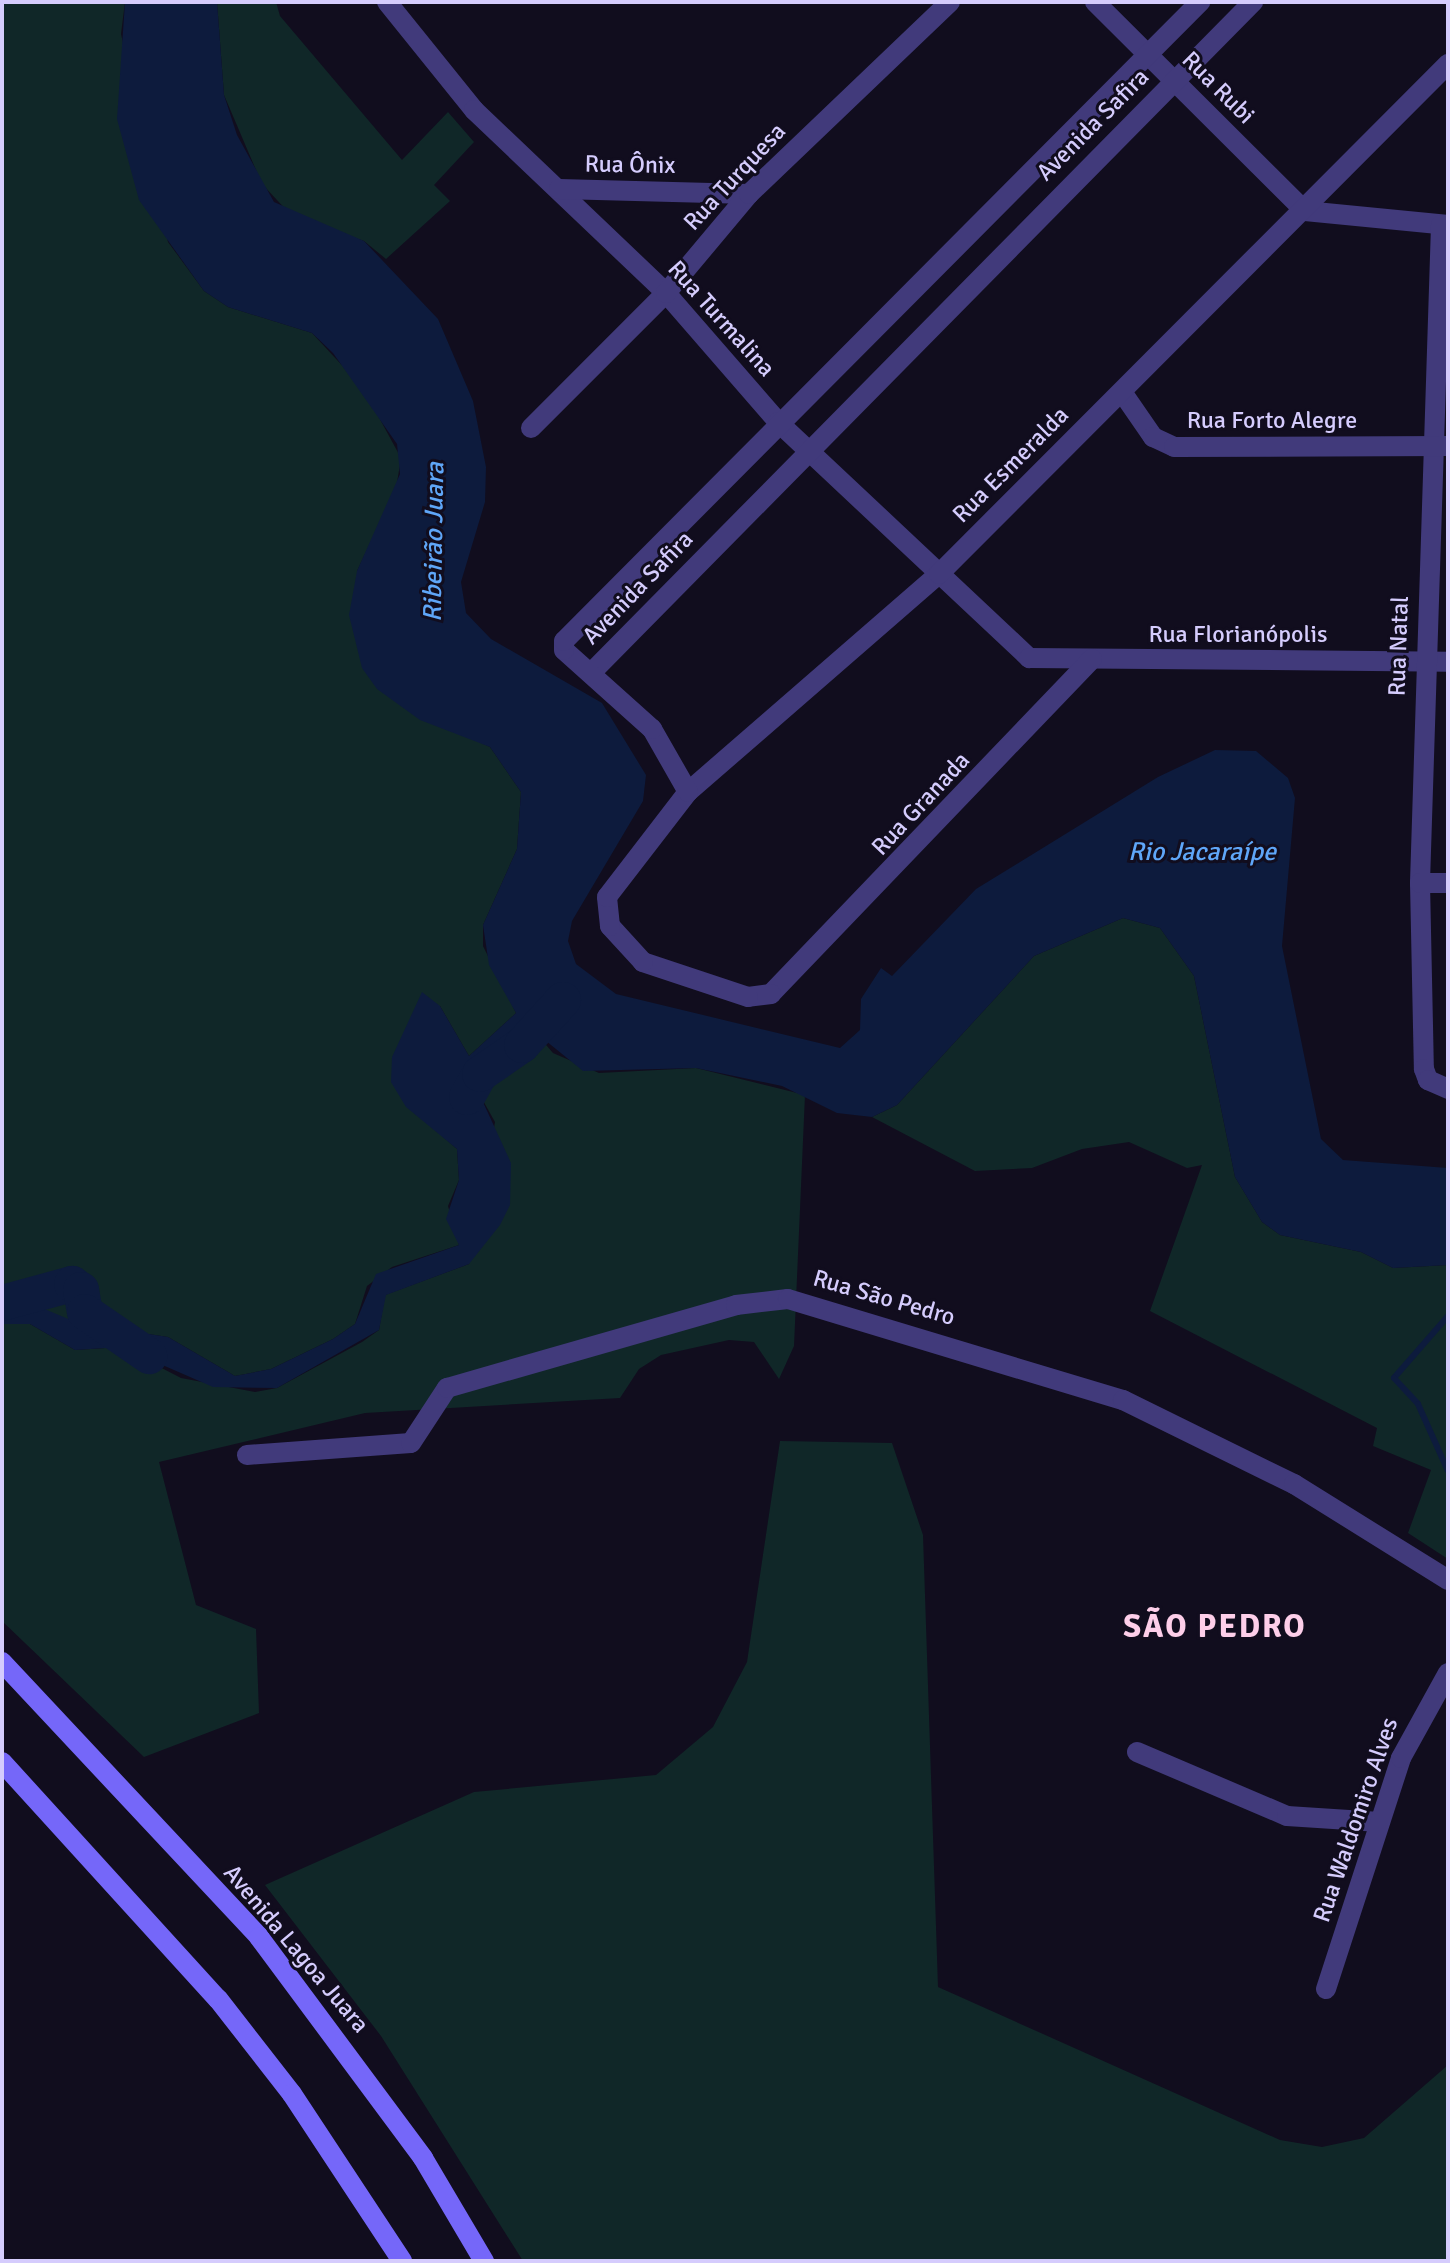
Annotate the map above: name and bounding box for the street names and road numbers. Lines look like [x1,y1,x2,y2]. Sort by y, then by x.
street label: Rua Rubi [1176,46,1260,130]
street label: Avenida Safira [1031,63,1155,187]
street label: Rua Turquesa [678,117,792,237]
street label: Rua Ônix [584,150,676,180]
street label: Rua Turmalina [661,255,781,383]
street label: Rua Esmeralda [947,401,1075,529]
street label: Rua Forto Alegre [1187,407,1357,435]
street label: Avenida Safira [577,525,699,651]
street label: Rua Natal [1383,595,1415,697]
street label: Rua Florianópolis [1149,621,1327,649]
street label: Rua Granada [866,746,976,862]
street label: Rua São Pedro [810,1264,958,1332]
street label: Rua Waldomiro Alves [1307,1714,1405,1926]
street label: Avenida Lagoa Juara [217,1859,375,2039]

